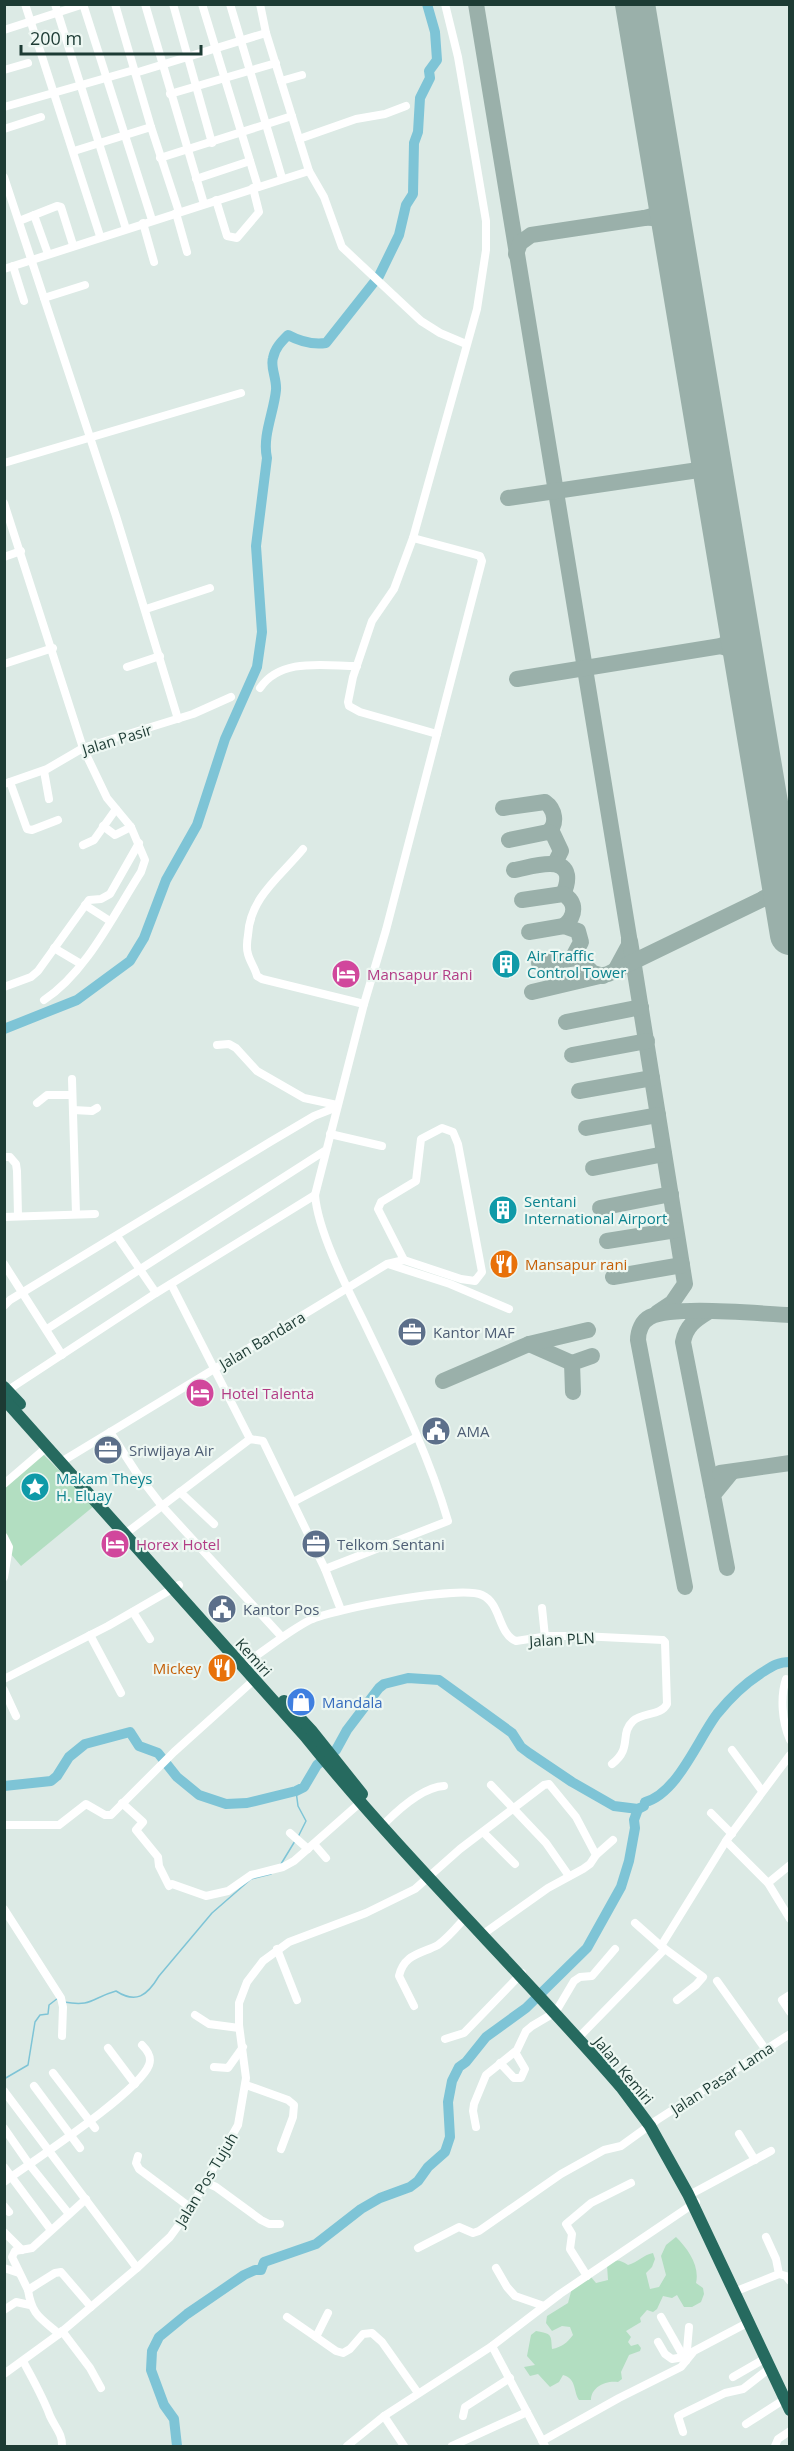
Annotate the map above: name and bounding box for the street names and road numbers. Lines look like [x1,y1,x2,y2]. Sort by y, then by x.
street label: Jalan Pasir [78,719,154,760]
street label: Jalan Bandara [214,1307,309,1375]
street label: Jalan PLN [527,1627,595,1651]
street label: Kemiri [231,1634,277,1680]
street label: Jalan Kemiri [588,2030,658,2108]
street label: Jalan Pasar Lama [665,2037,777,2120]
street label: Jalan Pos Tujuh [169,2128,242,2231]

